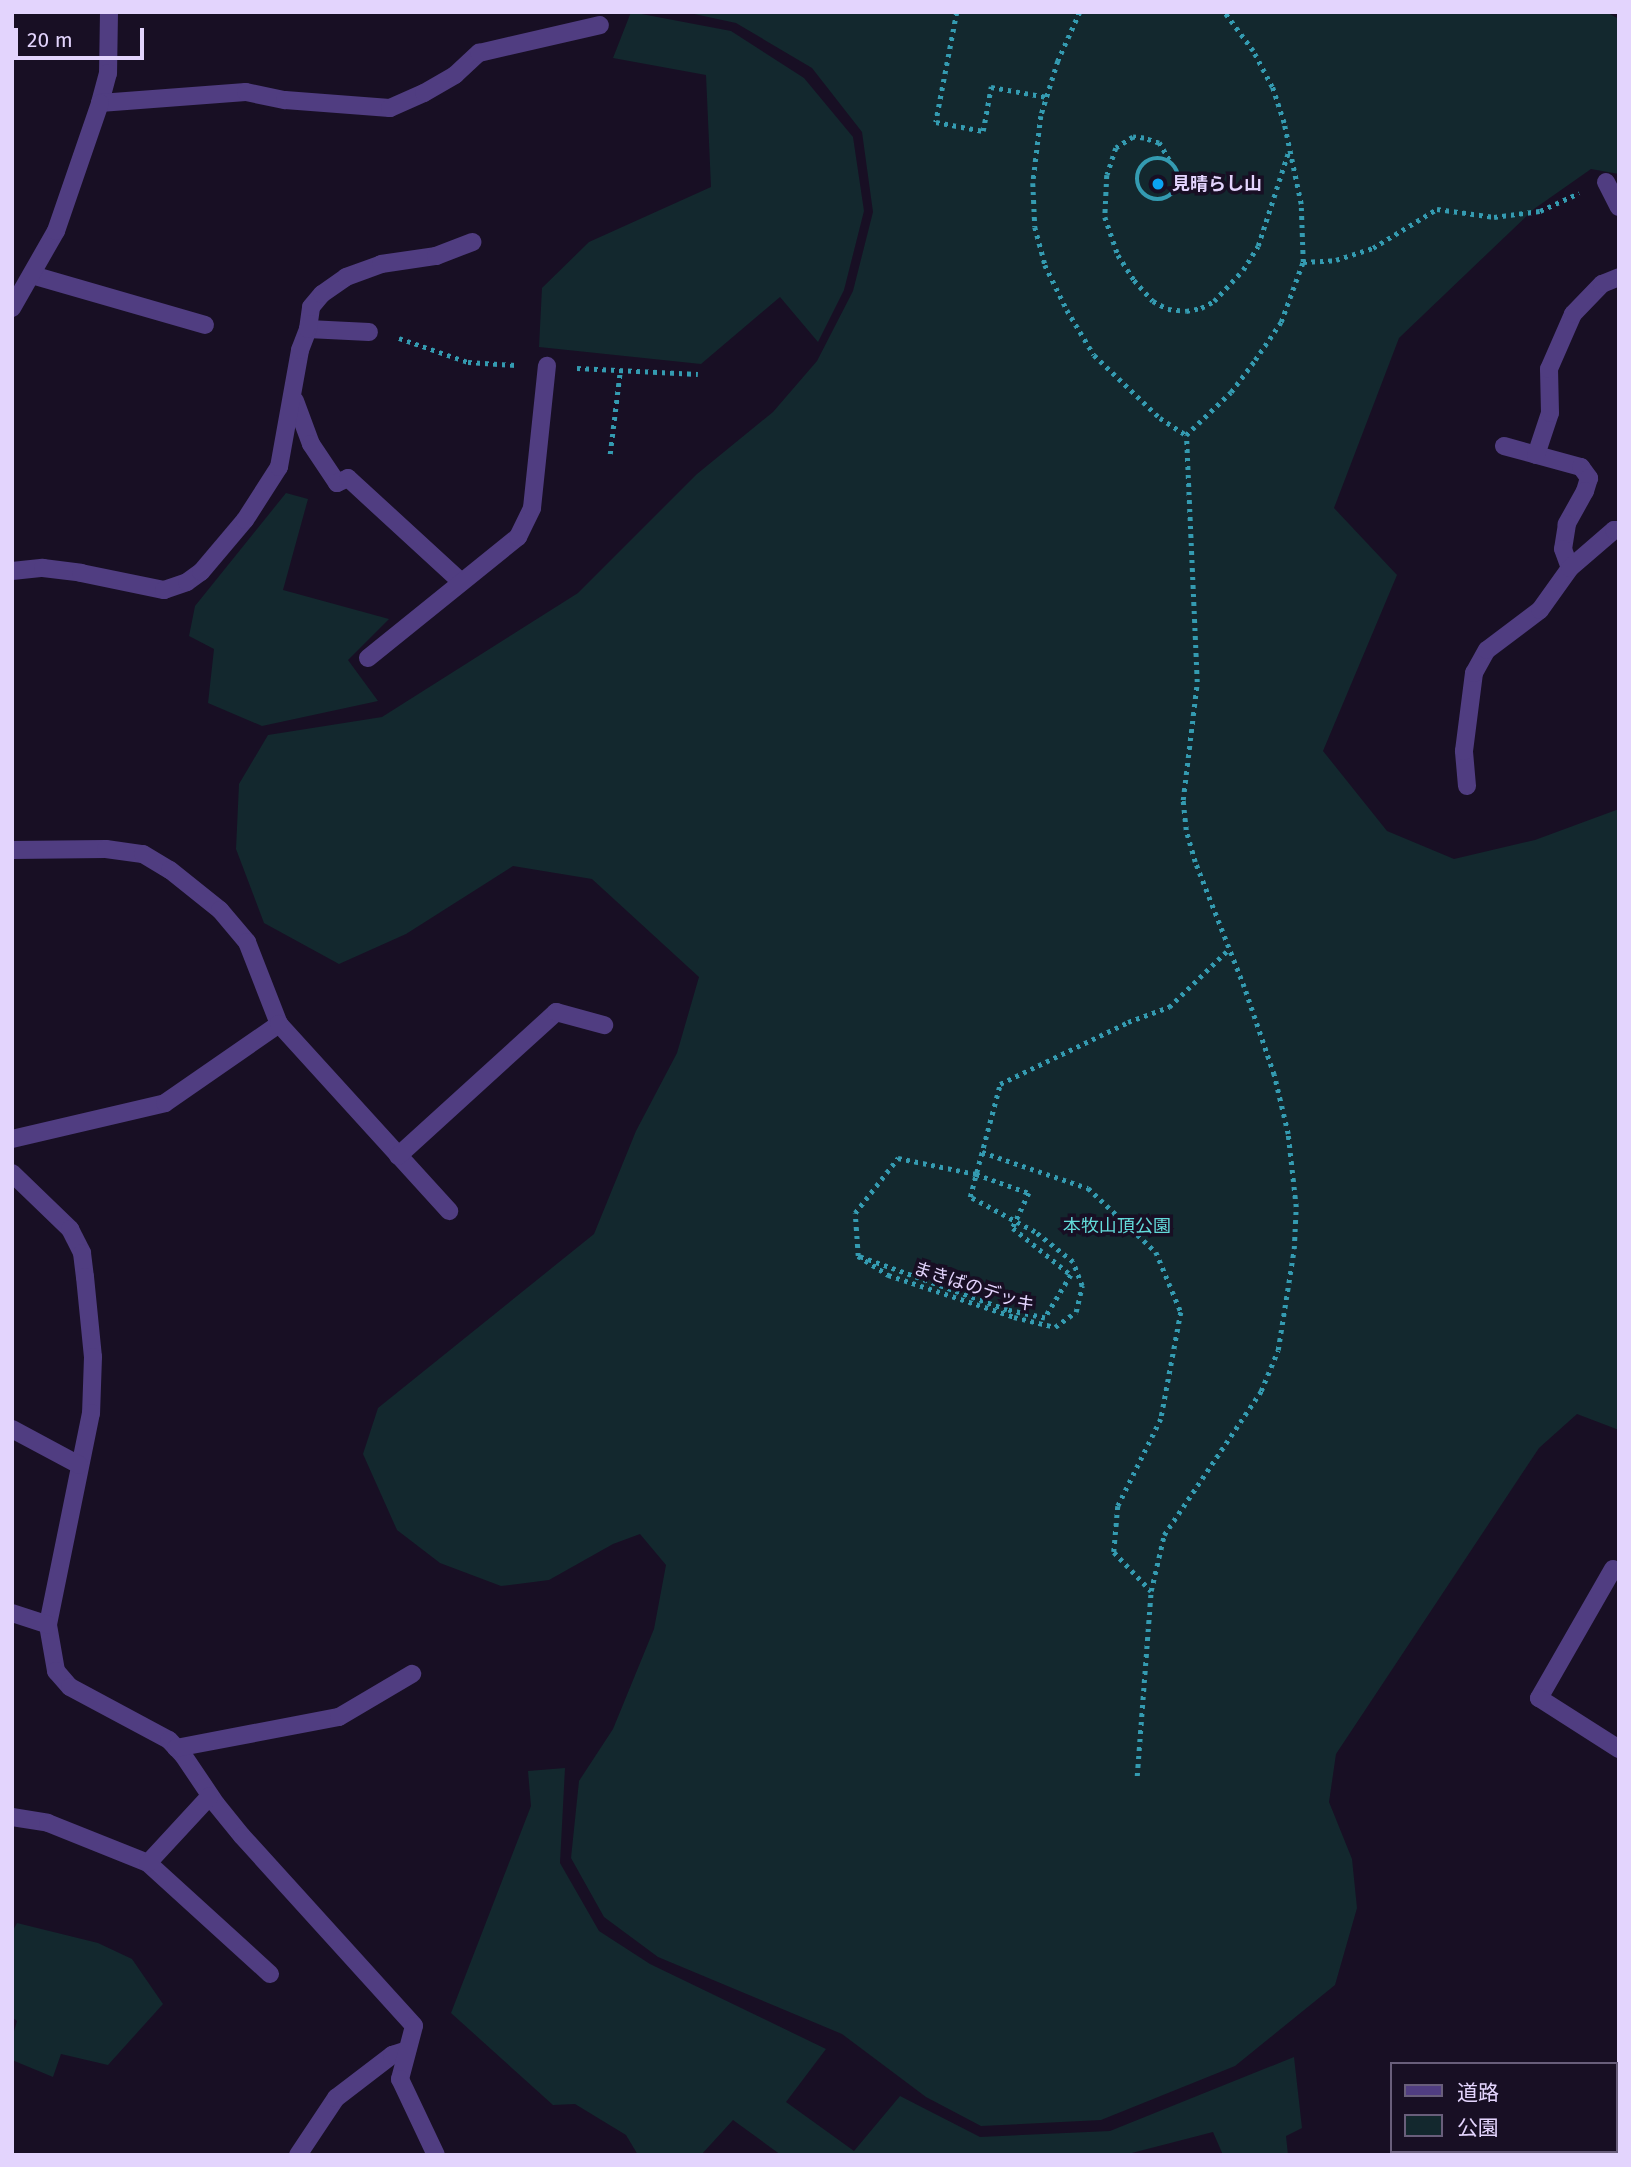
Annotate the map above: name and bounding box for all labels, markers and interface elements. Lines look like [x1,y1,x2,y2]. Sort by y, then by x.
scale bar [18,14,147,58]
text: 20 m [27,27,73,53]
place label: 見晴らし山 [1172,173,1262,195]
marker: 見晴らし山 [1150,176,1166,192]
park label: 本牧山頂公園 [1063,1215,1171,1237]
street label: まきばのデッキ [911,1257,1037,1317]
legend [1390,2062,1617,2153]
text: 道路 [1457,2080,1499,2106]
text: 公園 [1457,2115,1499,2141]

